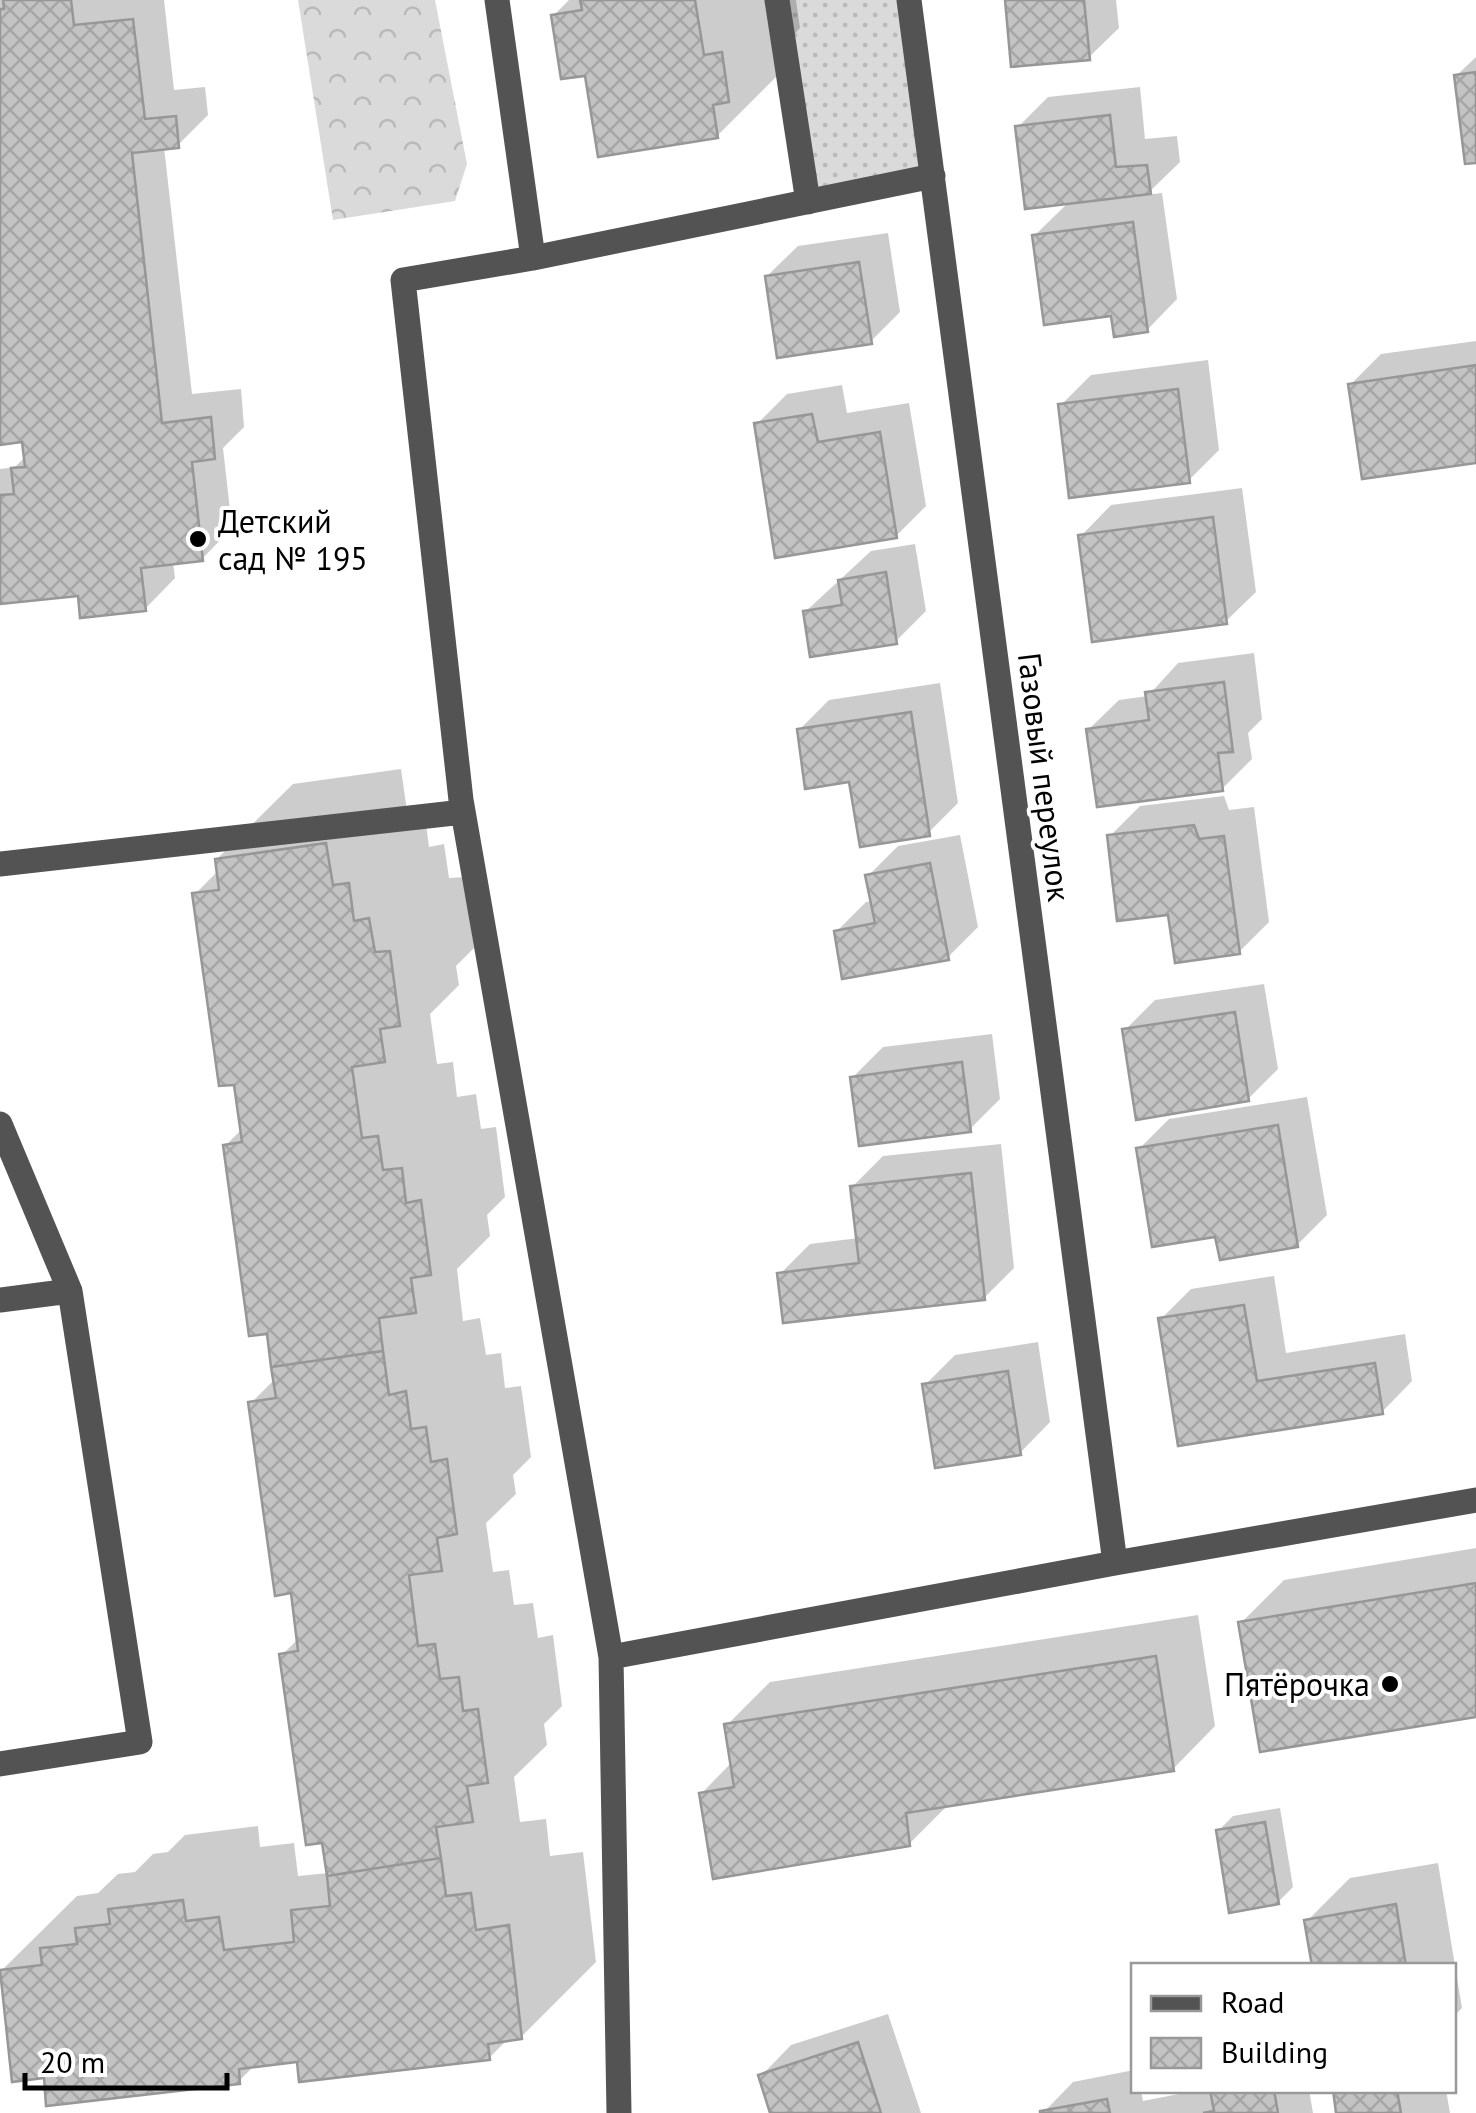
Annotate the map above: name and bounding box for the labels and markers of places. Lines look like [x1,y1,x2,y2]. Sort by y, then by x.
place label: Детский сад № 195 [218,500,368,579]
marker: Детский сад № 195 [187,528,209,550]
place label: Пятёрочка [1224,1663,1370,1705]
marker: Пятёрочка [1379,1673,1401,1695]

